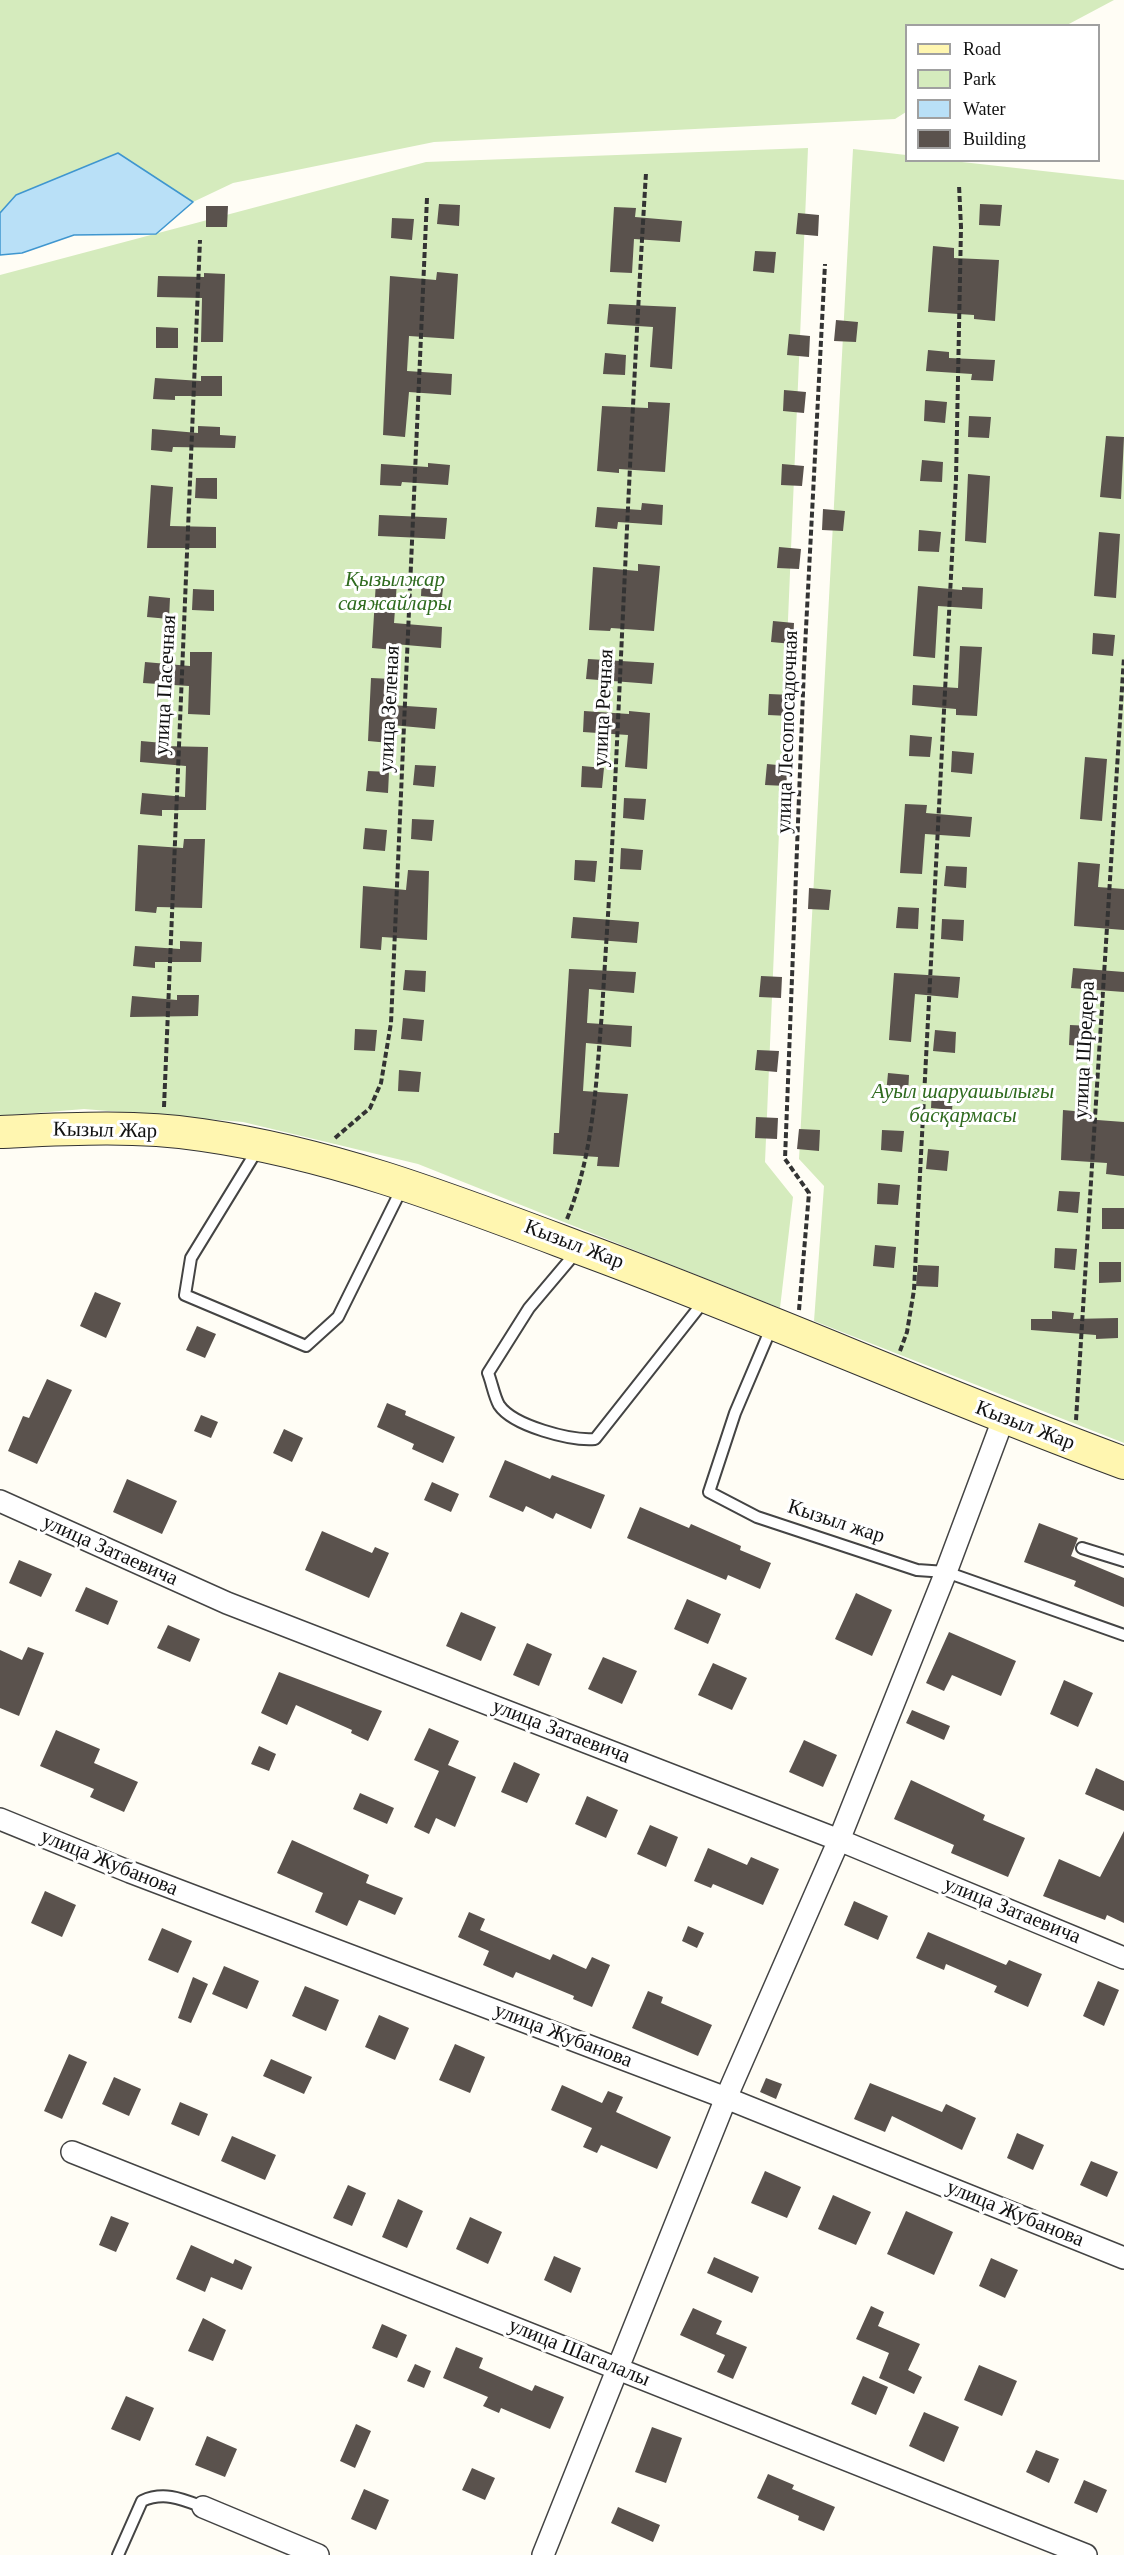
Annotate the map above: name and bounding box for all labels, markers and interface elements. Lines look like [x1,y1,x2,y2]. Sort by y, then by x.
legend [905,24,1100,162]
text: Road [963,39,1001,59]
text: Park [963,69,996,89]
text: Water [963,99,1006,119]
text: Building [963,129,1026,149]
park label: Қызылжар саяжайлары [338,567,452,617]
street label: улица Пасечная [150,614,182,756]
street label: улица Лесопосадочная [772,630,804,834]
street label: улица Зеленая [374,645,406,773]
street label: улица Речная [588,648,620,768]
street label: улица Шредера [1069,981,1101,1119]
park label: Ауыл шаруашылығы басқармасы [872,1079,1054,1129]
street label: Кызыл Жар [53,1117,157,1145]
street label: Кызыл Жар [521,1215,627,1275]
street label: Кызыл Жар [972,1396,1078,1456]
street label: Кызыл жар [784,1494,888,1550]
street label: улица Затаевича [38,1510,182,1592]
street label: улица Затаевича [489,1694,633,1770]
street label: улица Жубанова [37,1824,181,1902]
street label: улица Затаевича [940,1872,1084,1950]
street label: улица Жубанова [490,1998,636,2074]
street label: улица Жубанова [943,2175,1087,2253]
street label: улица Шагалалы [505,2313,653,2393]

